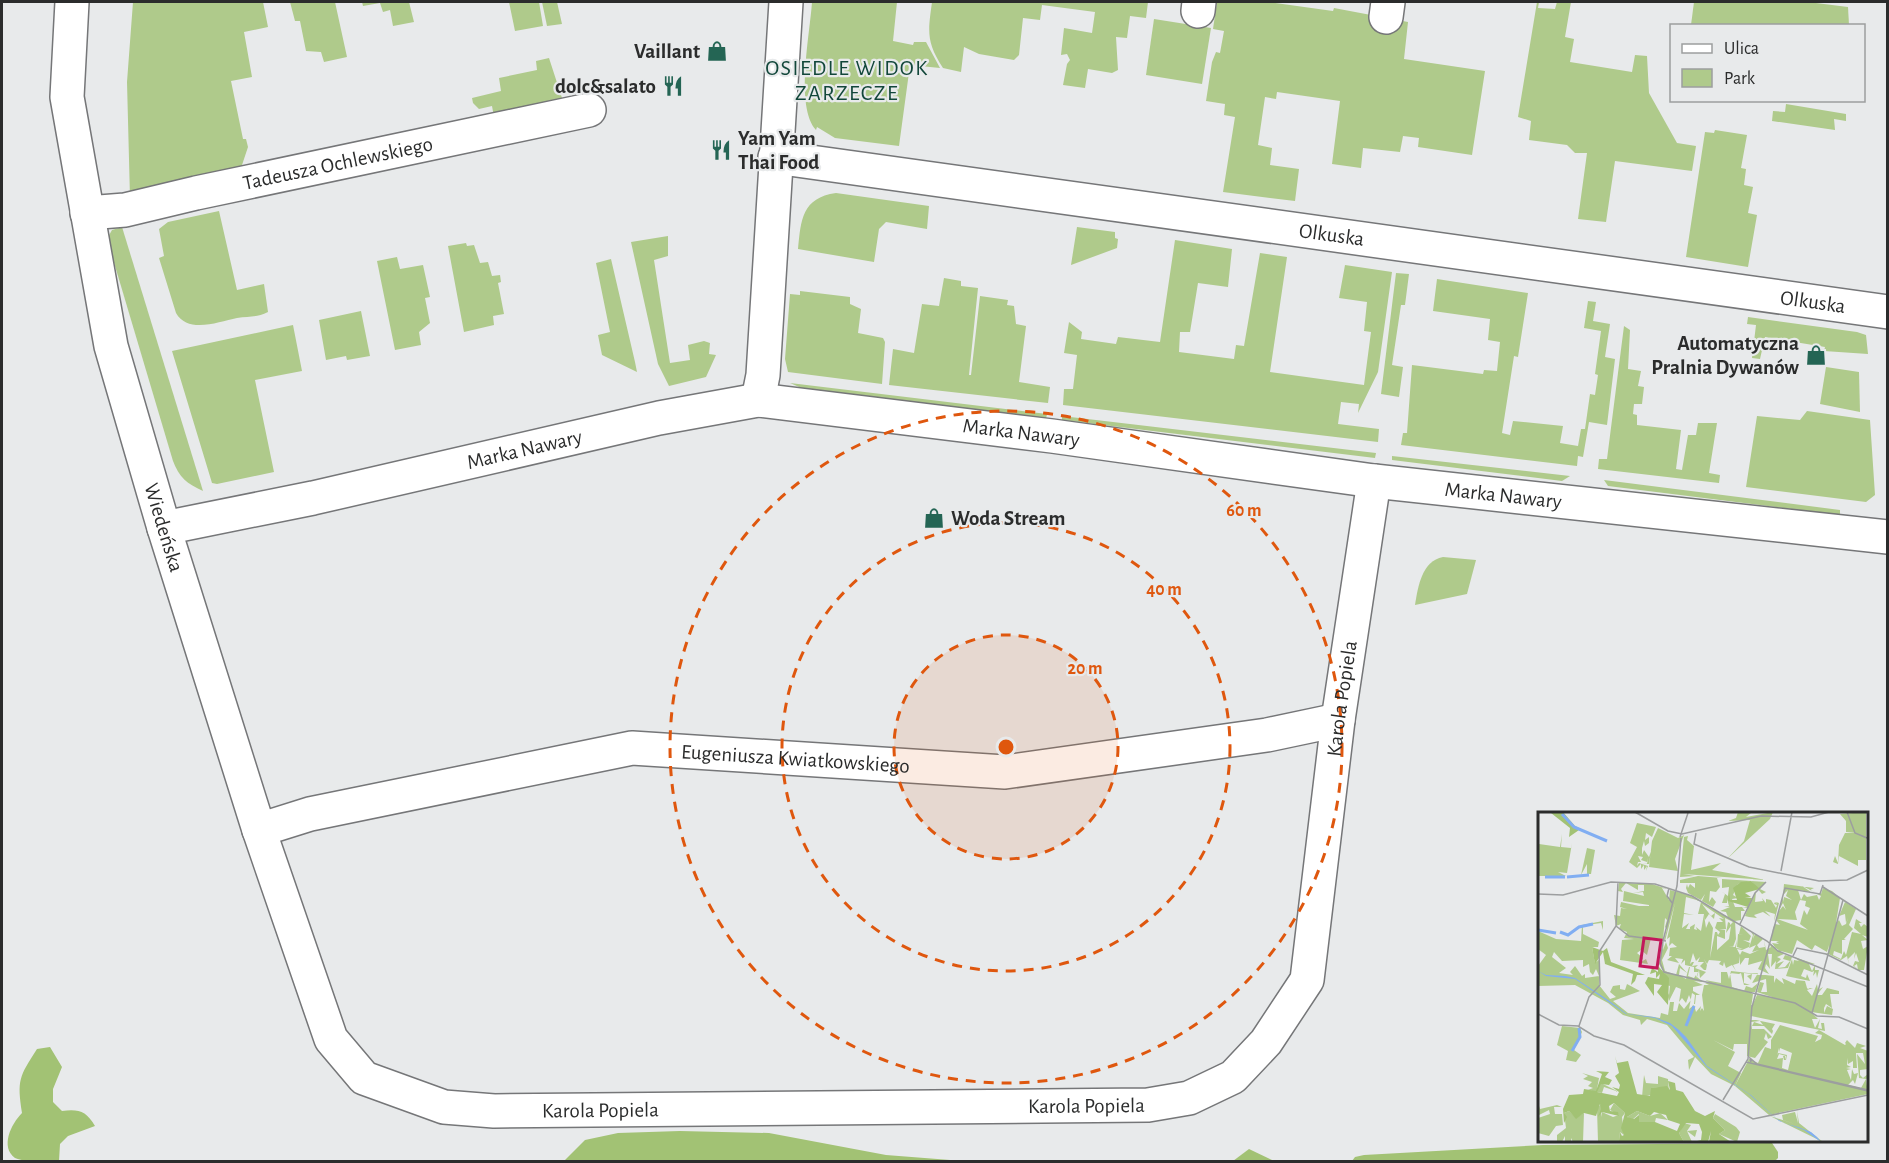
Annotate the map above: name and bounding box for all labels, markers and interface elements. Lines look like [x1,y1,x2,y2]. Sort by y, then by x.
legend [1670,24,1865,102]
shop icon: Vaillant [705,39,729,63]
text: Ulica [1724,40,1759,58]
place label: Vaillant [634,41,700,62]
district label: OSIEDLE WIDOK ZARZECZE [765,57,929,104]
text: Park [1724,70,1756,88]
restaurant icon: dolc&salato [661,74,685,98]
place label: dolc&salato [555,76,656,97]
place label: Yam Yam Thai Food [738,128,819,173]
street label: Tadeusza Ochlewskiego [241,133,435,194]
restaurant icon: Yam Yam Thai Food [709,138,733,162]
street label: Olkuska [1298,220,1366,250]
street label: Olkuska [1779,287,1847,317]
place label: Automatyczna Pralnia Dywanów [1651,333,1799,378]
shop icon: Automatyczna Pralnia Dywanów [1804,343,1828,367]
street label: Marka Nawary [962,415,1081,451]
street label: Marka Nawary [465,426,584,473]
street label: Marka Nawary [1443,479,1563,512]
street label: Wiedeńska [140,481,187,575]
text: 60 m [1226,502,1262,520]
shop icon: Woda Stream [922,506,946,530]
place label: Woda Stream [951,508,1065,529]
text: 40 m [1146,581,1182,599]
street label: Karola Popiela [1324,639,1361,758]
text: 20 m [1067,660,1103,678]
centre of rings [996,737,1016,757]
street label: Eugeniusza Kwiatkowskiego [680,741,910,777]
inset map [1538,812,1868,1142]
street label: Karola Popiela [1028,1095,1145,1117]
street label: Karola Popiela [542,1099,659,1122]

